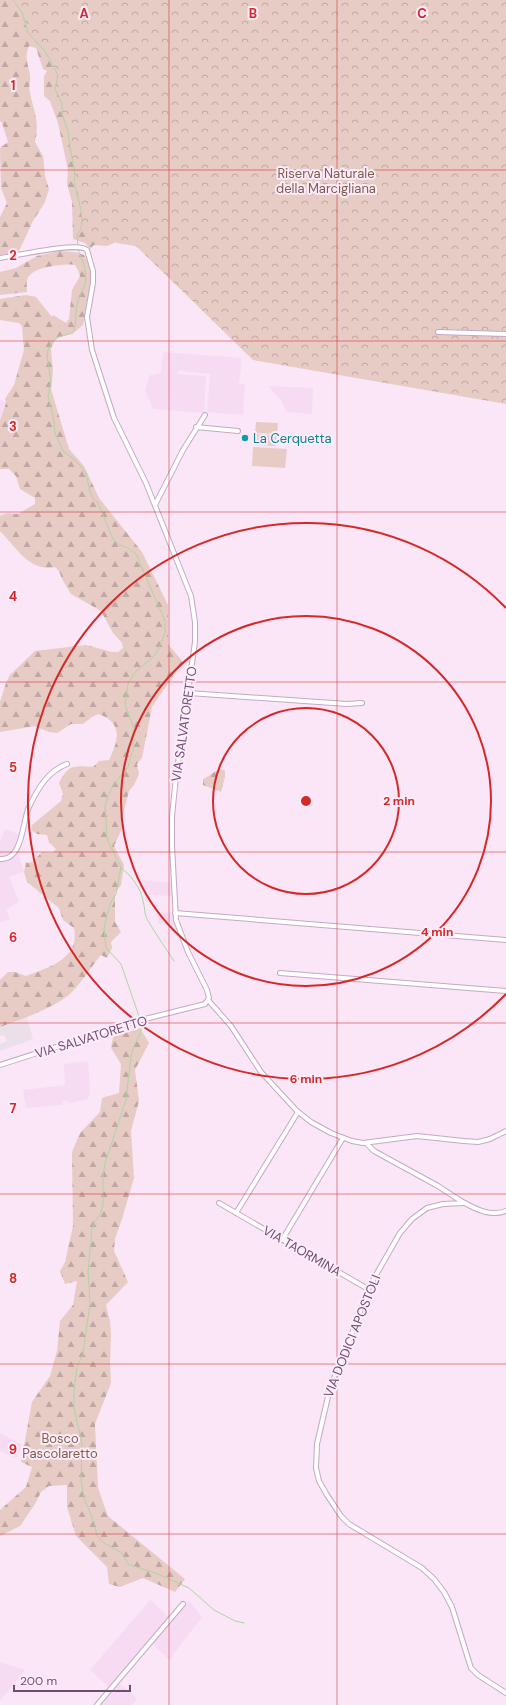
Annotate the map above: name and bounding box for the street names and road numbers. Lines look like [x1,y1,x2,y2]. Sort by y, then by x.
street label: VIA SALVATORETTO [167,665,201,783]
street label: VIA SALVATORETTO [33,1012,149,1062]
street label: VIA TAORMINA [260,1222,344,1280]
street label: VIA DODICI APOSTOLI [320,1272,384,1400]

